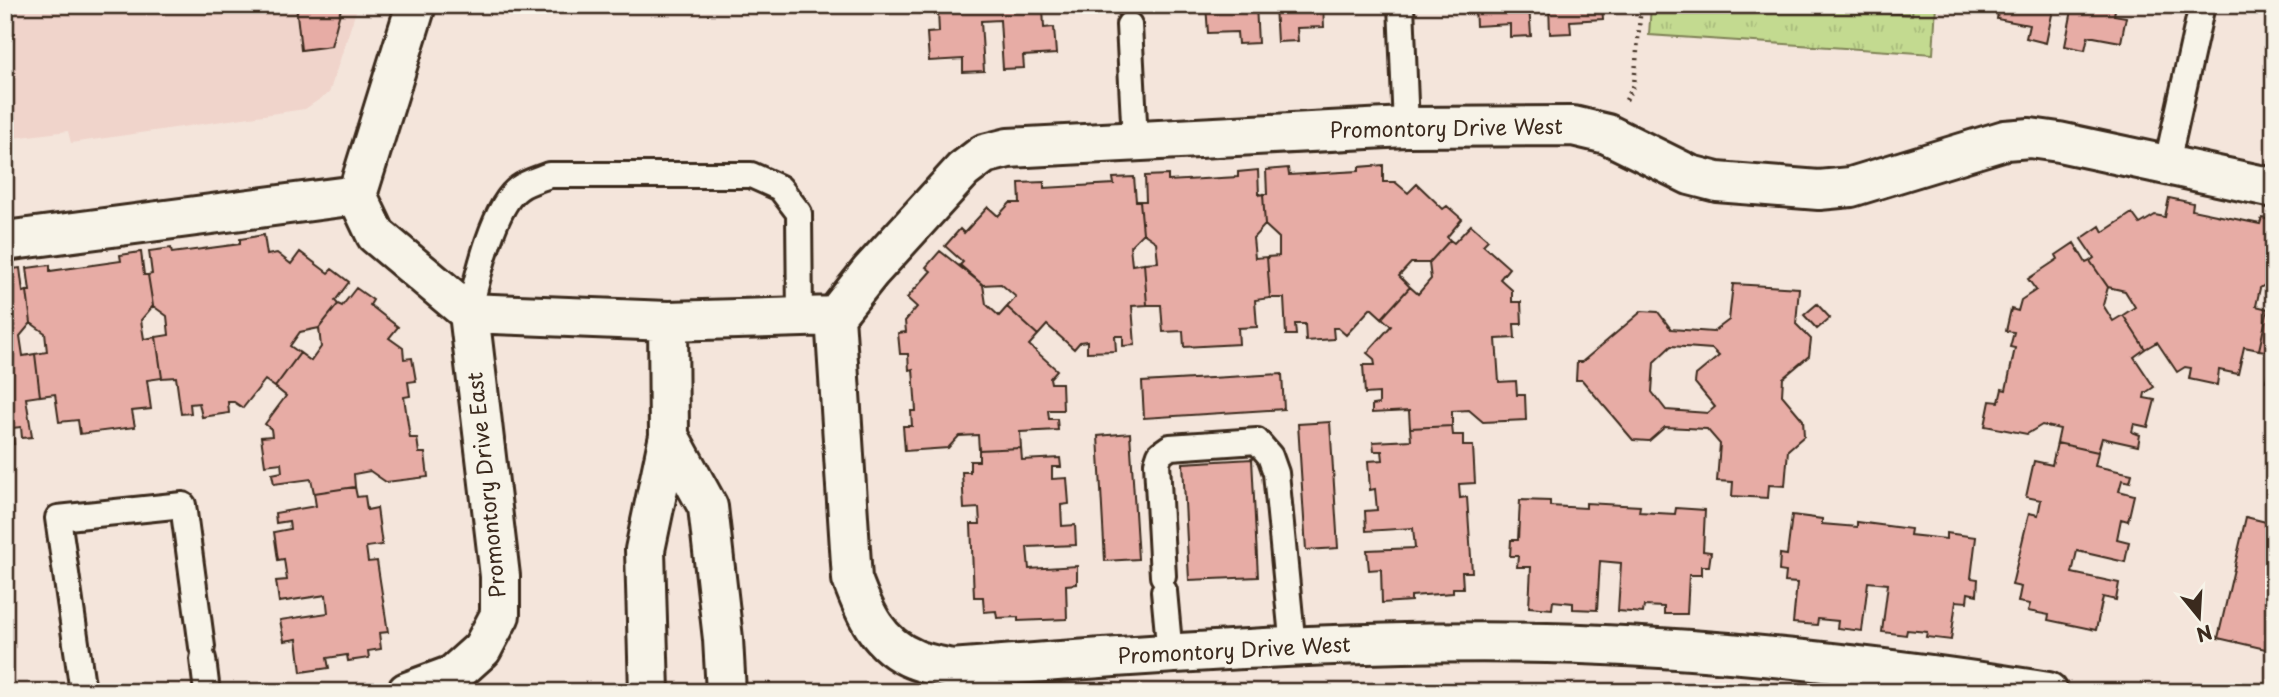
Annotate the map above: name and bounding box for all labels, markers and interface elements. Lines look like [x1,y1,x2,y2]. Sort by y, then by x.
street label: Promontory Drive West [1329,109,1563,145]
street label: Promontory Drive East [457,371,513,600]
north arrow [2164,582,2234,652]
text: N [2193,618,2216,650]
street label: Promontory Drive West [1116,627,1351,671]

